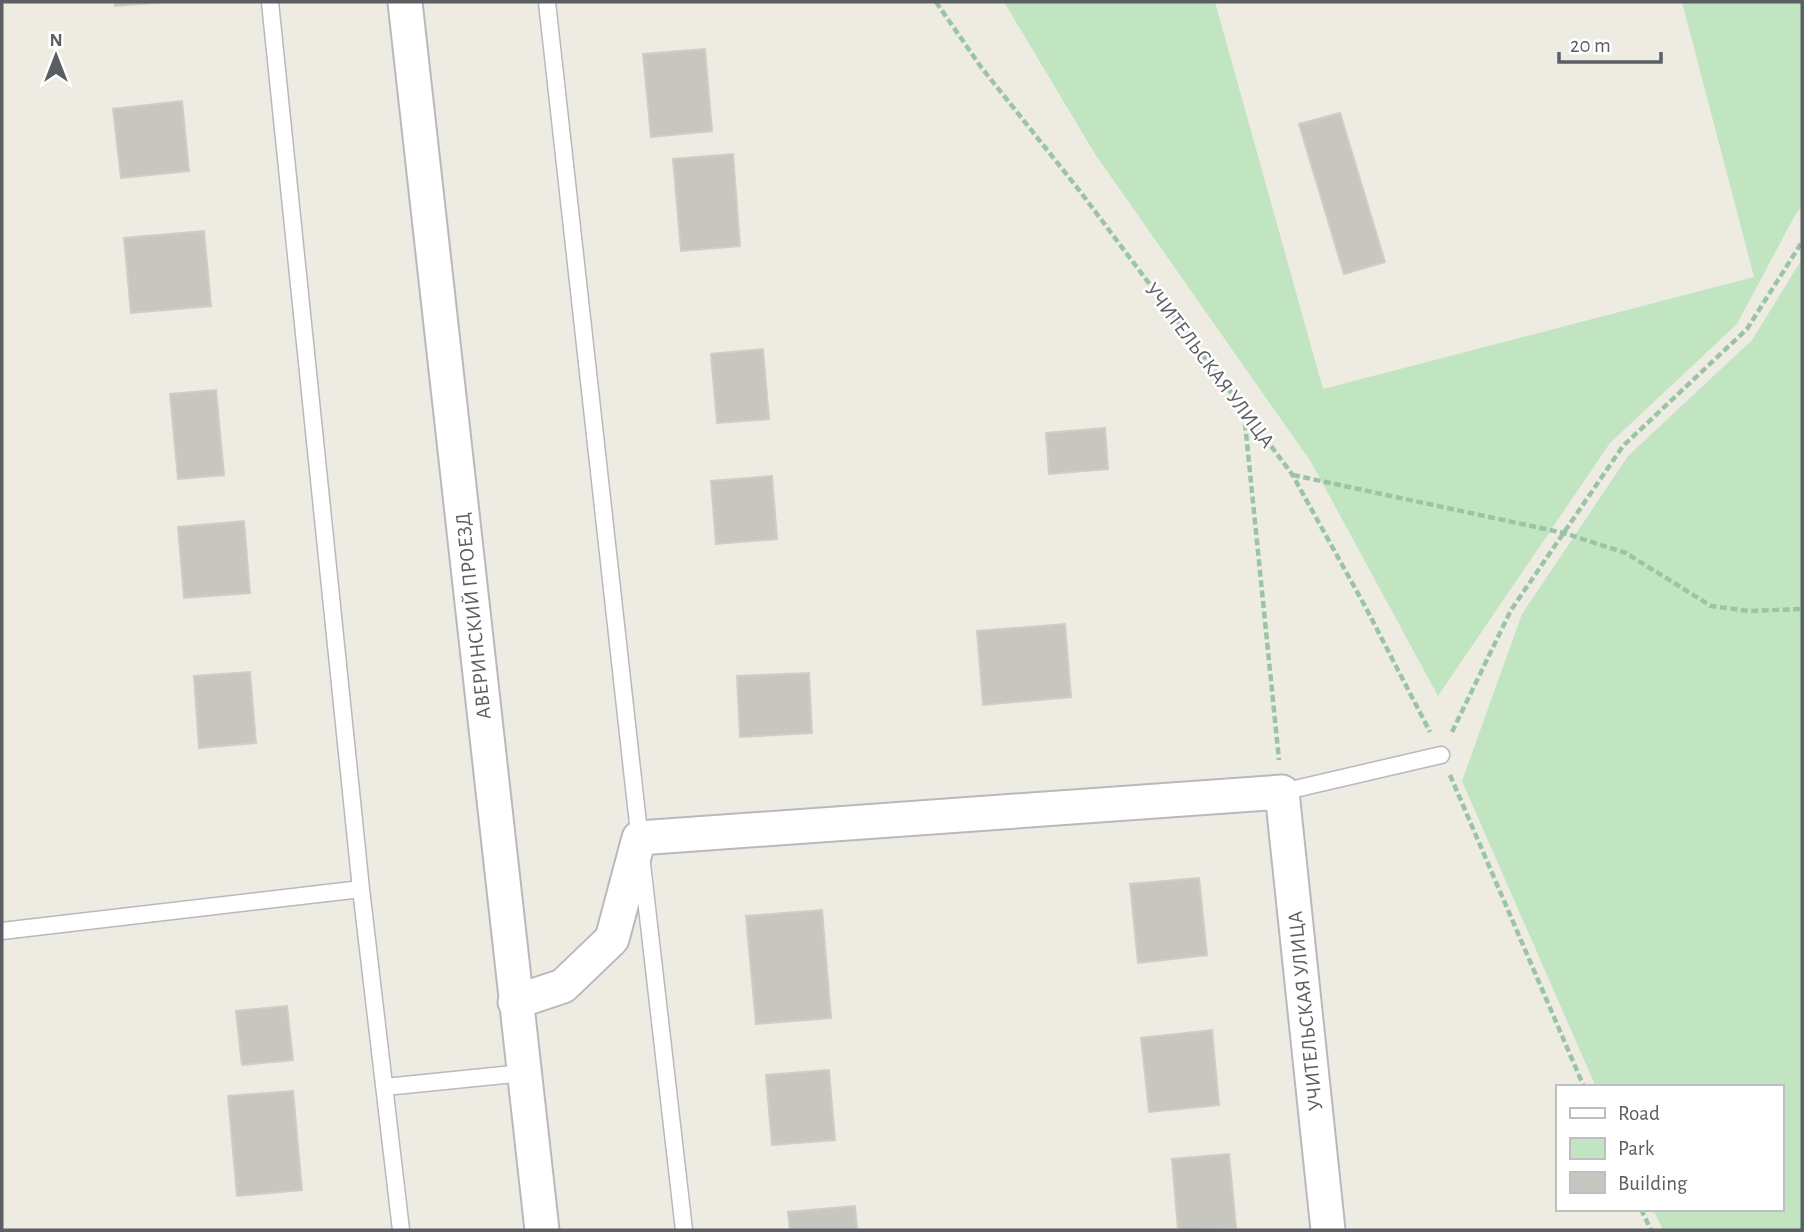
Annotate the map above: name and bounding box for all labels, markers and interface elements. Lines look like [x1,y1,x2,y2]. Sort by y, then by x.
north arrow [21,21,91,91]
scale bar [1559,21,1660,65]
text: N [49,31,63,50]
text: 20 m [1570,35,1611,56]
street label: УЧИТЕЛЬСКАЯ УЛИЦА [1141,279,1278,452]
street label: АВЕРИНСКИЙ ПРОЕЗД [451,511,495,721]
street label: УЧИТЕЛЬСКАЯ УЛИЦА [1285,910,1326,1112]
legend [1556,1085,1783,1211]
text: Road [1618,1103,1660,1124]
text: Park [1618,1138,1655,1159]
text: Building [1618,1173,1688,1194]

